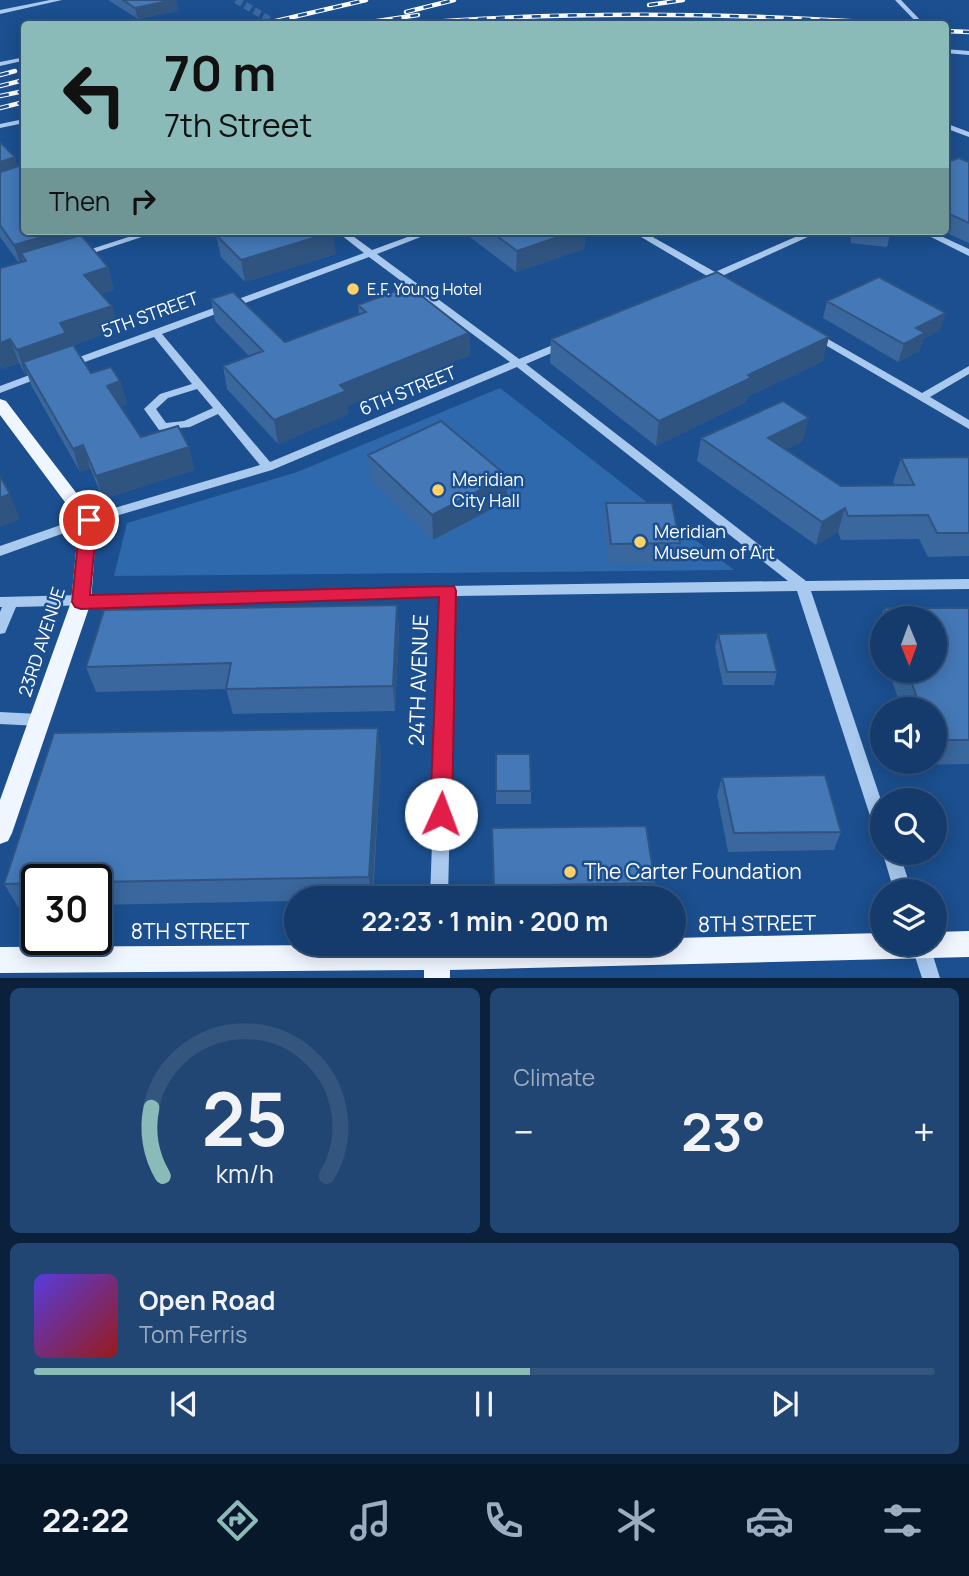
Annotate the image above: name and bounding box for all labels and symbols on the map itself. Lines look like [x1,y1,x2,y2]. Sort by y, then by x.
place label: E.F. Young Hotel [367,278,482,300]
marker: E.F. Young Hotel [345,281,361,297]
street label: 5TH STREET [98,285,202,343]
street label: 6TH STREET [356,360,460,420]
place label: Meridian City Hall [452,467,524,512]
marker: Meridian City Hall [430,482,446,498]
pin [59,490,119,550]
place label: Meridian Museum of Art [654,519,775,564]
marker: Meridian Museum of Art [632,534,648,550]
street label: 23RD AVENUE [12,584,70,699]
north arrow [870,606,947,682]
street label: 24TH AVENUE [402,614,434,746]
position arrow [404,777,478,851]
place label: The Carter Foundation [584,857,802,885]
speed limit sign: 30 [21,864,112,955]
marker: The Carter Foundation [562,864,578,880]
street label: 8TH STREET [698,908,817,938]
street label: 8TH STREET [131,917,250,945]

